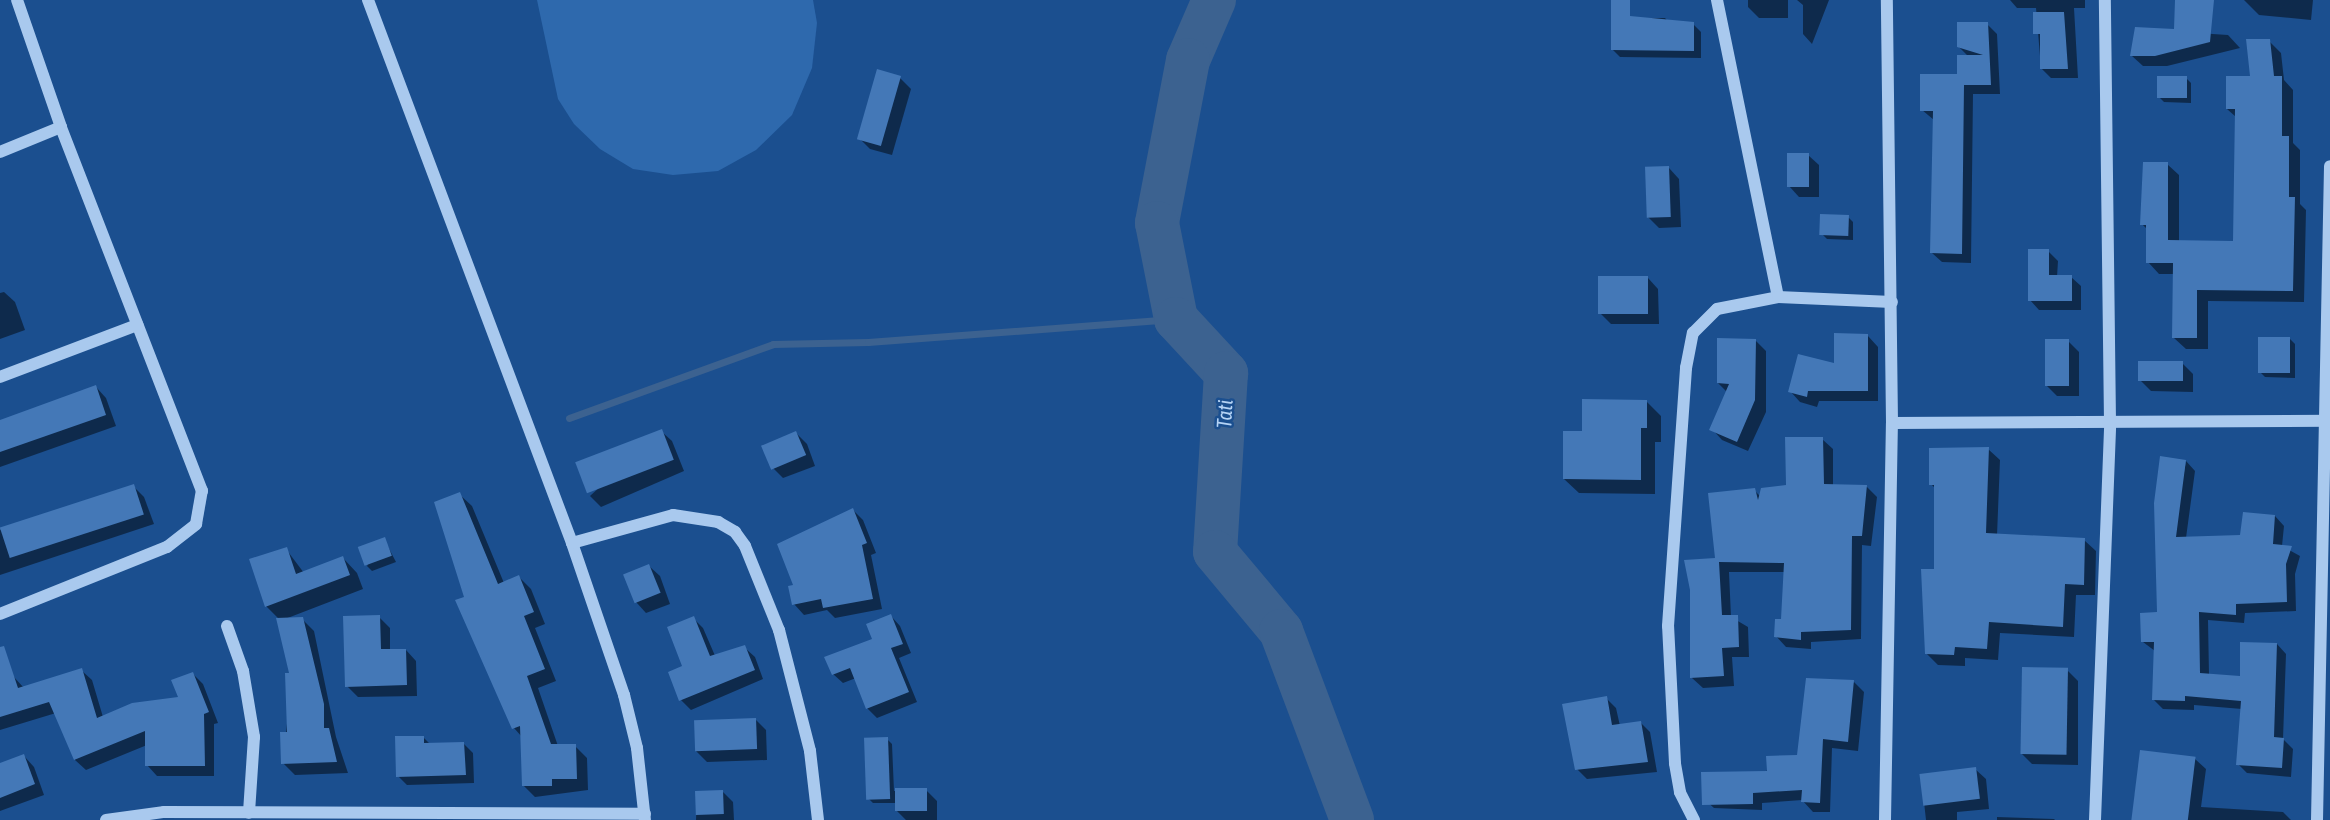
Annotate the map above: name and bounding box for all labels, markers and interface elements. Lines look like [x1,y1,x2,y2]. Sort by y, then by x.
water label: Tati [1211,399,1237,429]

